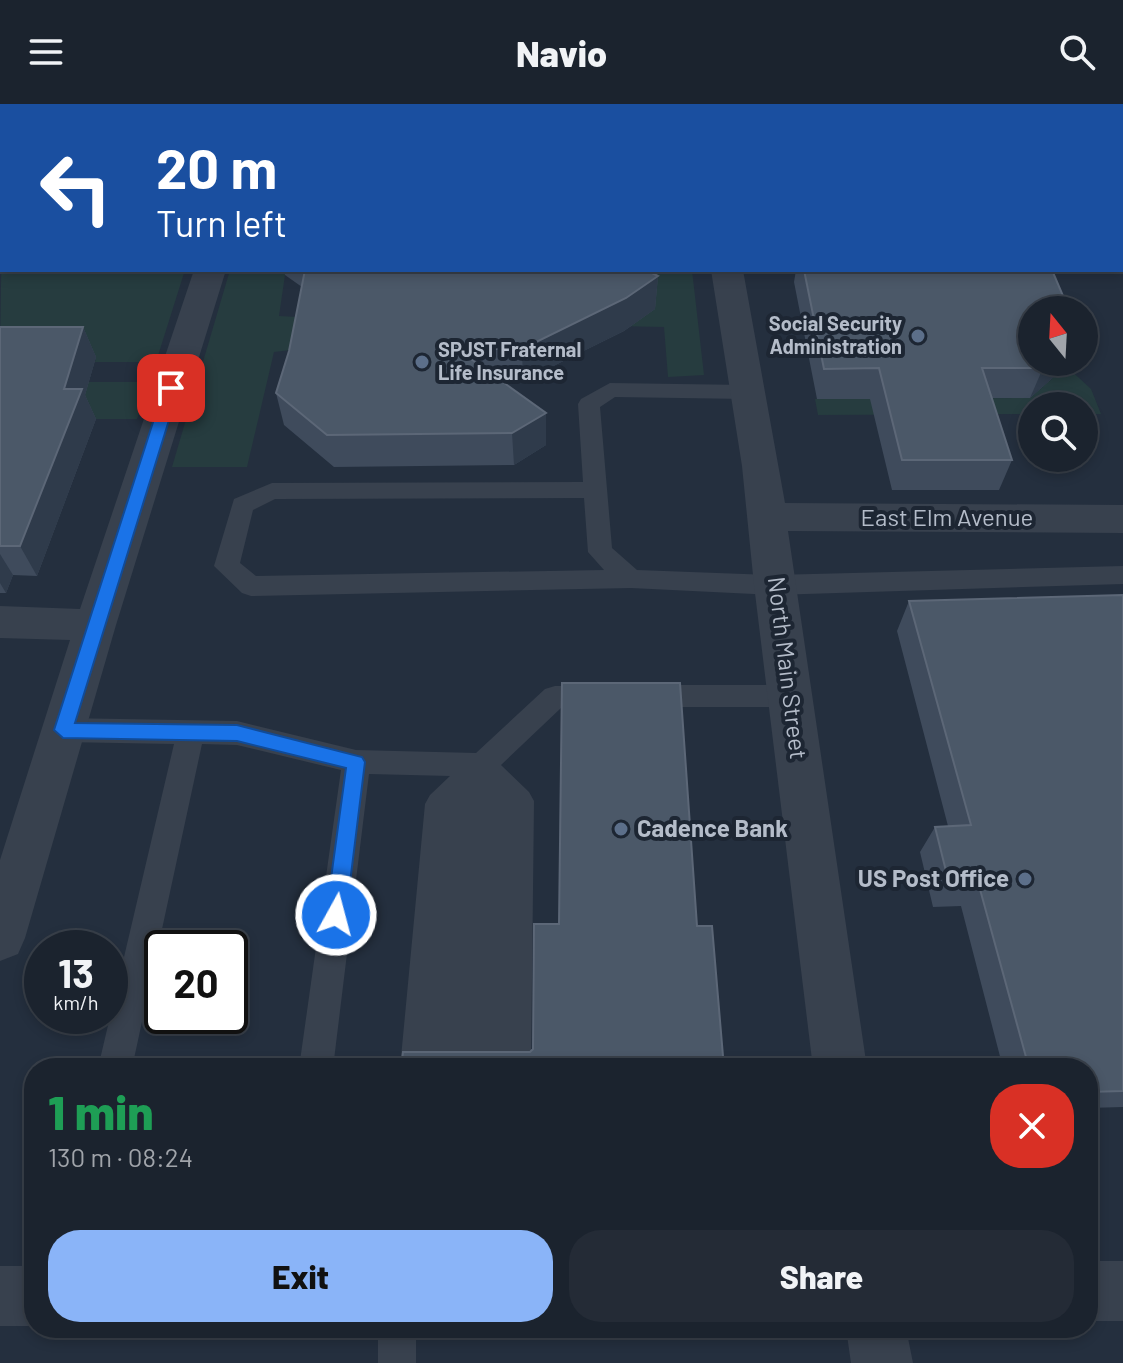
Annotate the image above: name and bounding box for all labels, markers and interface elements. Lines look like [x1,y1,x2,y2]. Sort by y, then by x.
icon: menu [24,30,68,74]
icon: search [1055,30,1099,74]
text: Navio [516,31,607,74]
text: 20 m [156,133,277,200]
icon: left [24,136,128,240]
text: Turn left [156,201,287,244]
north arrow [1018,296,1098,376]
map controls [1018,296,1098,472]
place label: Social Security Administration [769,311,902,358]
marker: Social Security Administration [909,327,927,345]
place label: SPJST Fraternal Life Insurance [438,337,581,384]
marker: SPJST Fraternal Life Insurance [413,353,431,371]
pin [137,354,205,422]
icon: arrive [149,366,193,410]
button: search [1018,392,1098,472]
street label: East Elm Avenue [861,502,1033,531]
street label: North Main Street [763,575,814,761]
place label: Cadence Bank [637,813,788,842]
marker: Cadence Bank [612,820,630,838]
place label: US Post Office [858,863,1009,892]
marker: US Post Office [1016,870,1034,888]
position arrow [294,873,378,957]
speed limit sign: 20 [144,930,248,1034]
text: 13 [58,948,94,996]
text: km/h [53,990,99,1014]
text: 1 min [48,1082,154,1140]
button: close [990,1084,1074,1168]
text: 130 m · 08:24 [48,1141,193,1172]
button: Exit [48,1230,553,1322]
button: Share [569,1230,1074,1322]

